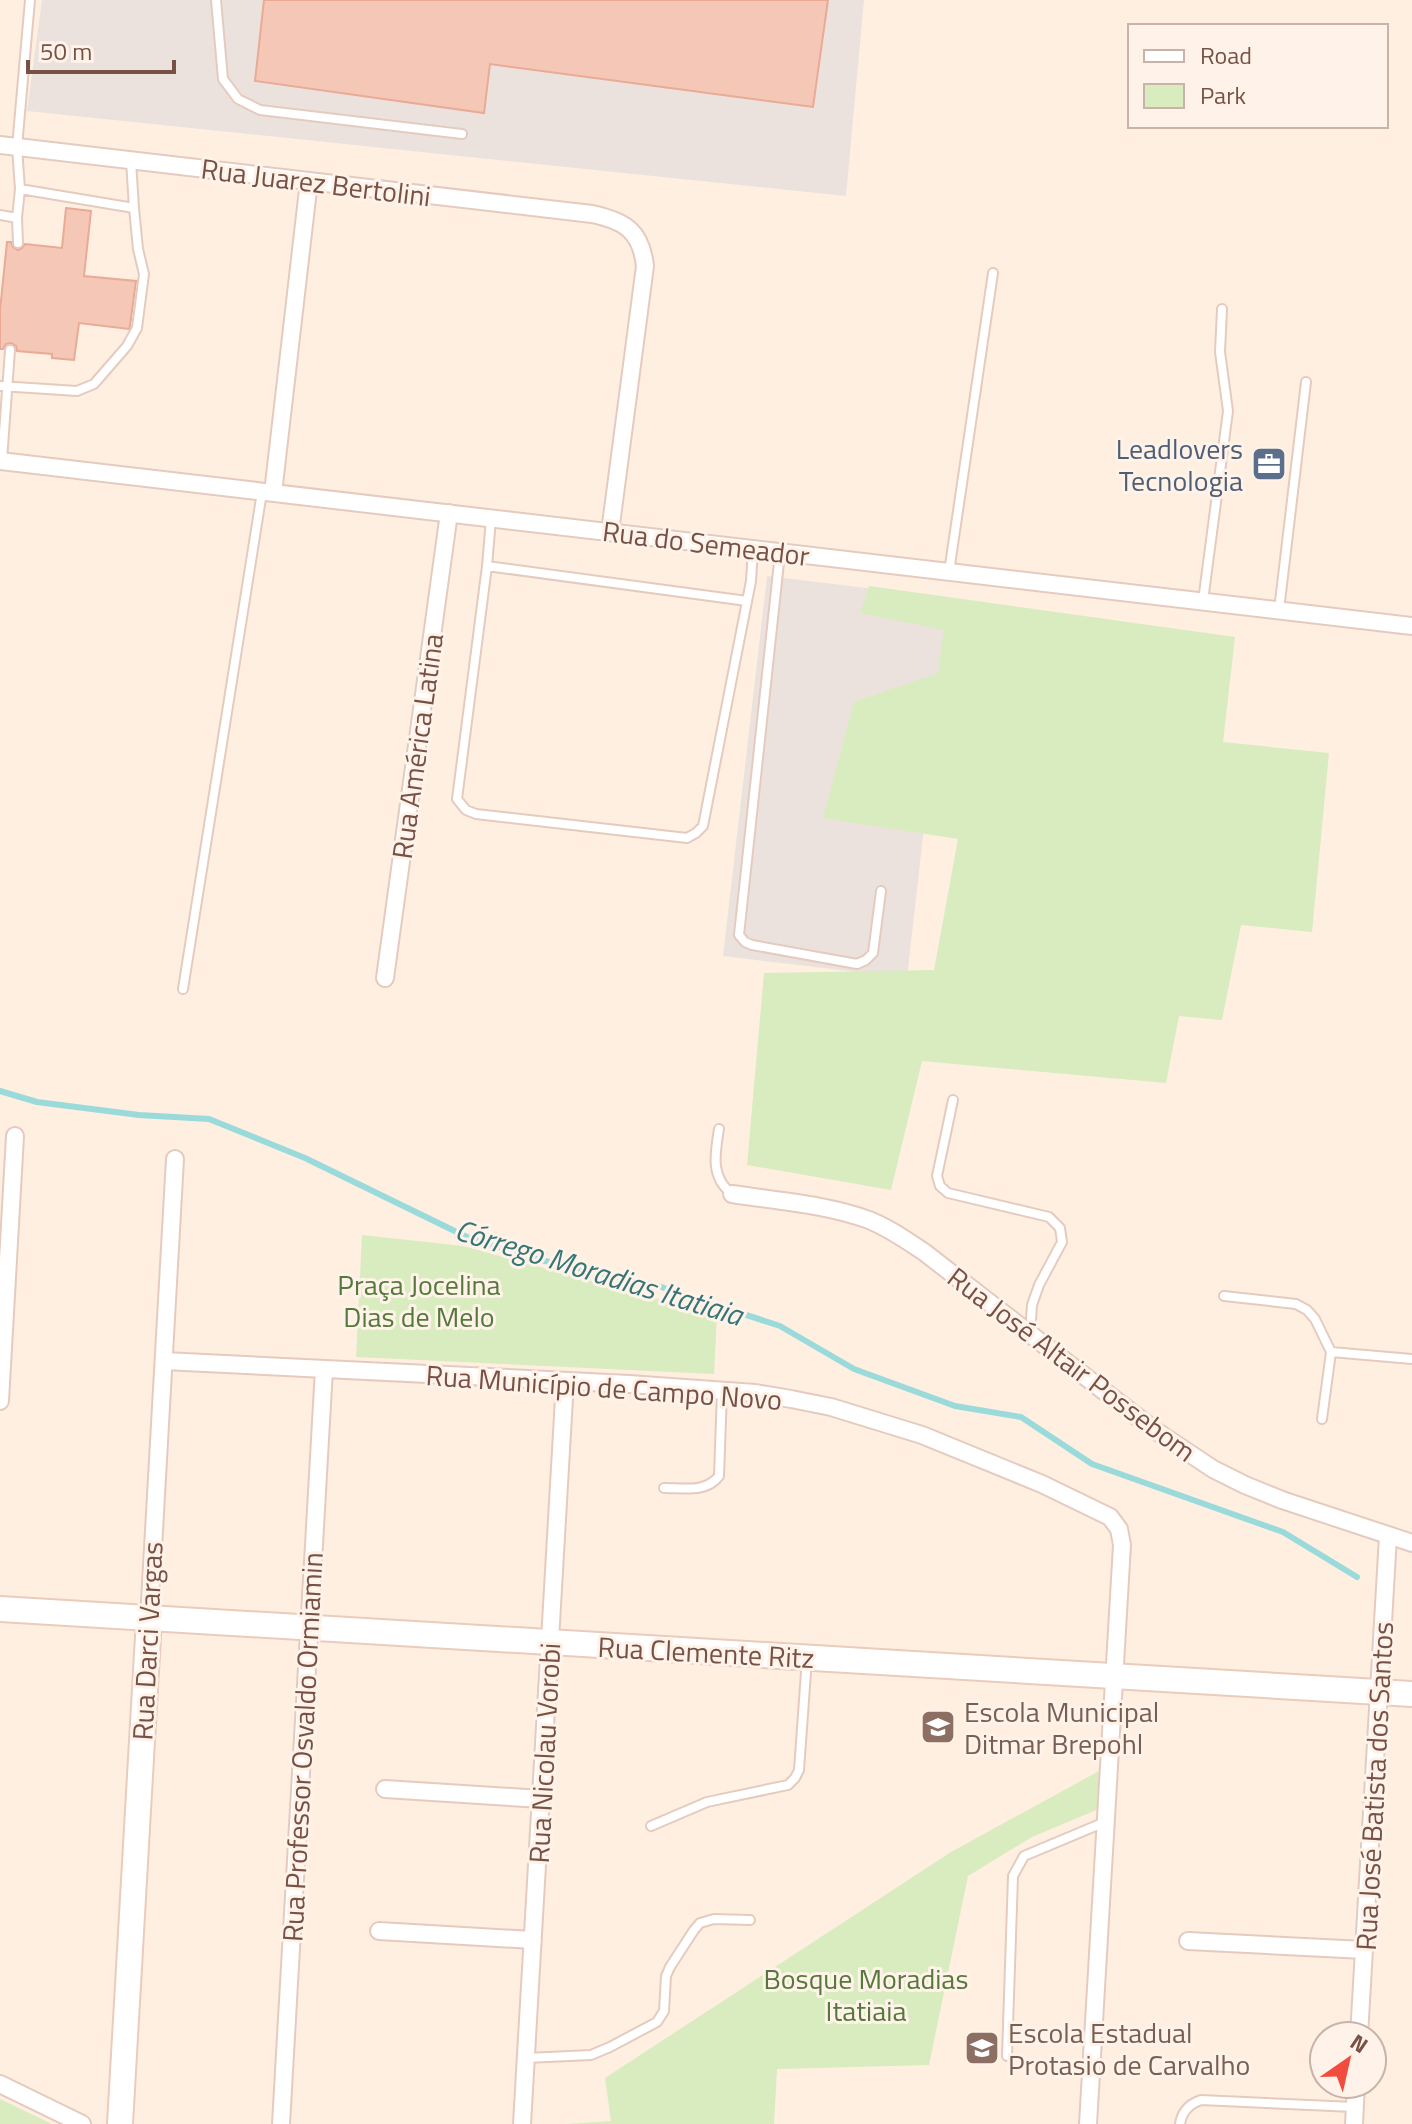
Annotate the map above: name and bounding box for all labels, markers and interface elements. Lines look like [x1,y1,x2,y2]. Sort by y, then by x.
scale bar [28,24,174,74]
legend [1128,24,1388,128]
text: 50 m [40,33,92,69]
text: Road [1200,37,1252,73]
text: Park [1200,77,1246,113]
street label: Rua Juarez Bertolini [199,147,433,217]
place label: Leadlovers Tecnologia [1116,427,1243,502]
office icon: Leadlovers Tecnologia [1250,445,1288,483]
street label: Rua do Semeador [600,509,812,577]
street label: Rua América Latina [380,631,454,861]
water label: Córrego Moradias Itatiaia [449,1206,750,1338]
street label: Rua José Altair Possebom [939,1256,1205,1472]
park label: Praça Jocelina Dias de Melo [337,1263,501,1338]
street label: Rua Município de Campo Novo [425,1353,783,1421]
street label: Rua Darci Vargas [120,1541,174,1741]
street label: Rua Professor Osvaldo Ormiamin [270,1551,334,1943]
street label: Rua José Batista dos Santos [1344,1621,1404,1951]
street label: Rua Clemente Ritz [597,1625,815,1679]
street label: Rua Nicolau Vorobi [517,1642,571,1864]
place label: Escola Municipal Ditmar Brepohl [964,1690,1159,1765]
school or university icon: Escola Municipal Ditmar Brepohl [919,1708,957,1746]
park label: Bosque Moradias Itatiaia [764,1957,968,2032]
place label: Escola Estadual Protasio de Carvalho [1008,2011,1250,2086]
north arrow [1308,2020,1388,2100]
text: N [1343,2025,1375,2062]
school or university icon: Escola Estadual Protasio de Carvalho [963,2029,1001,2067]

